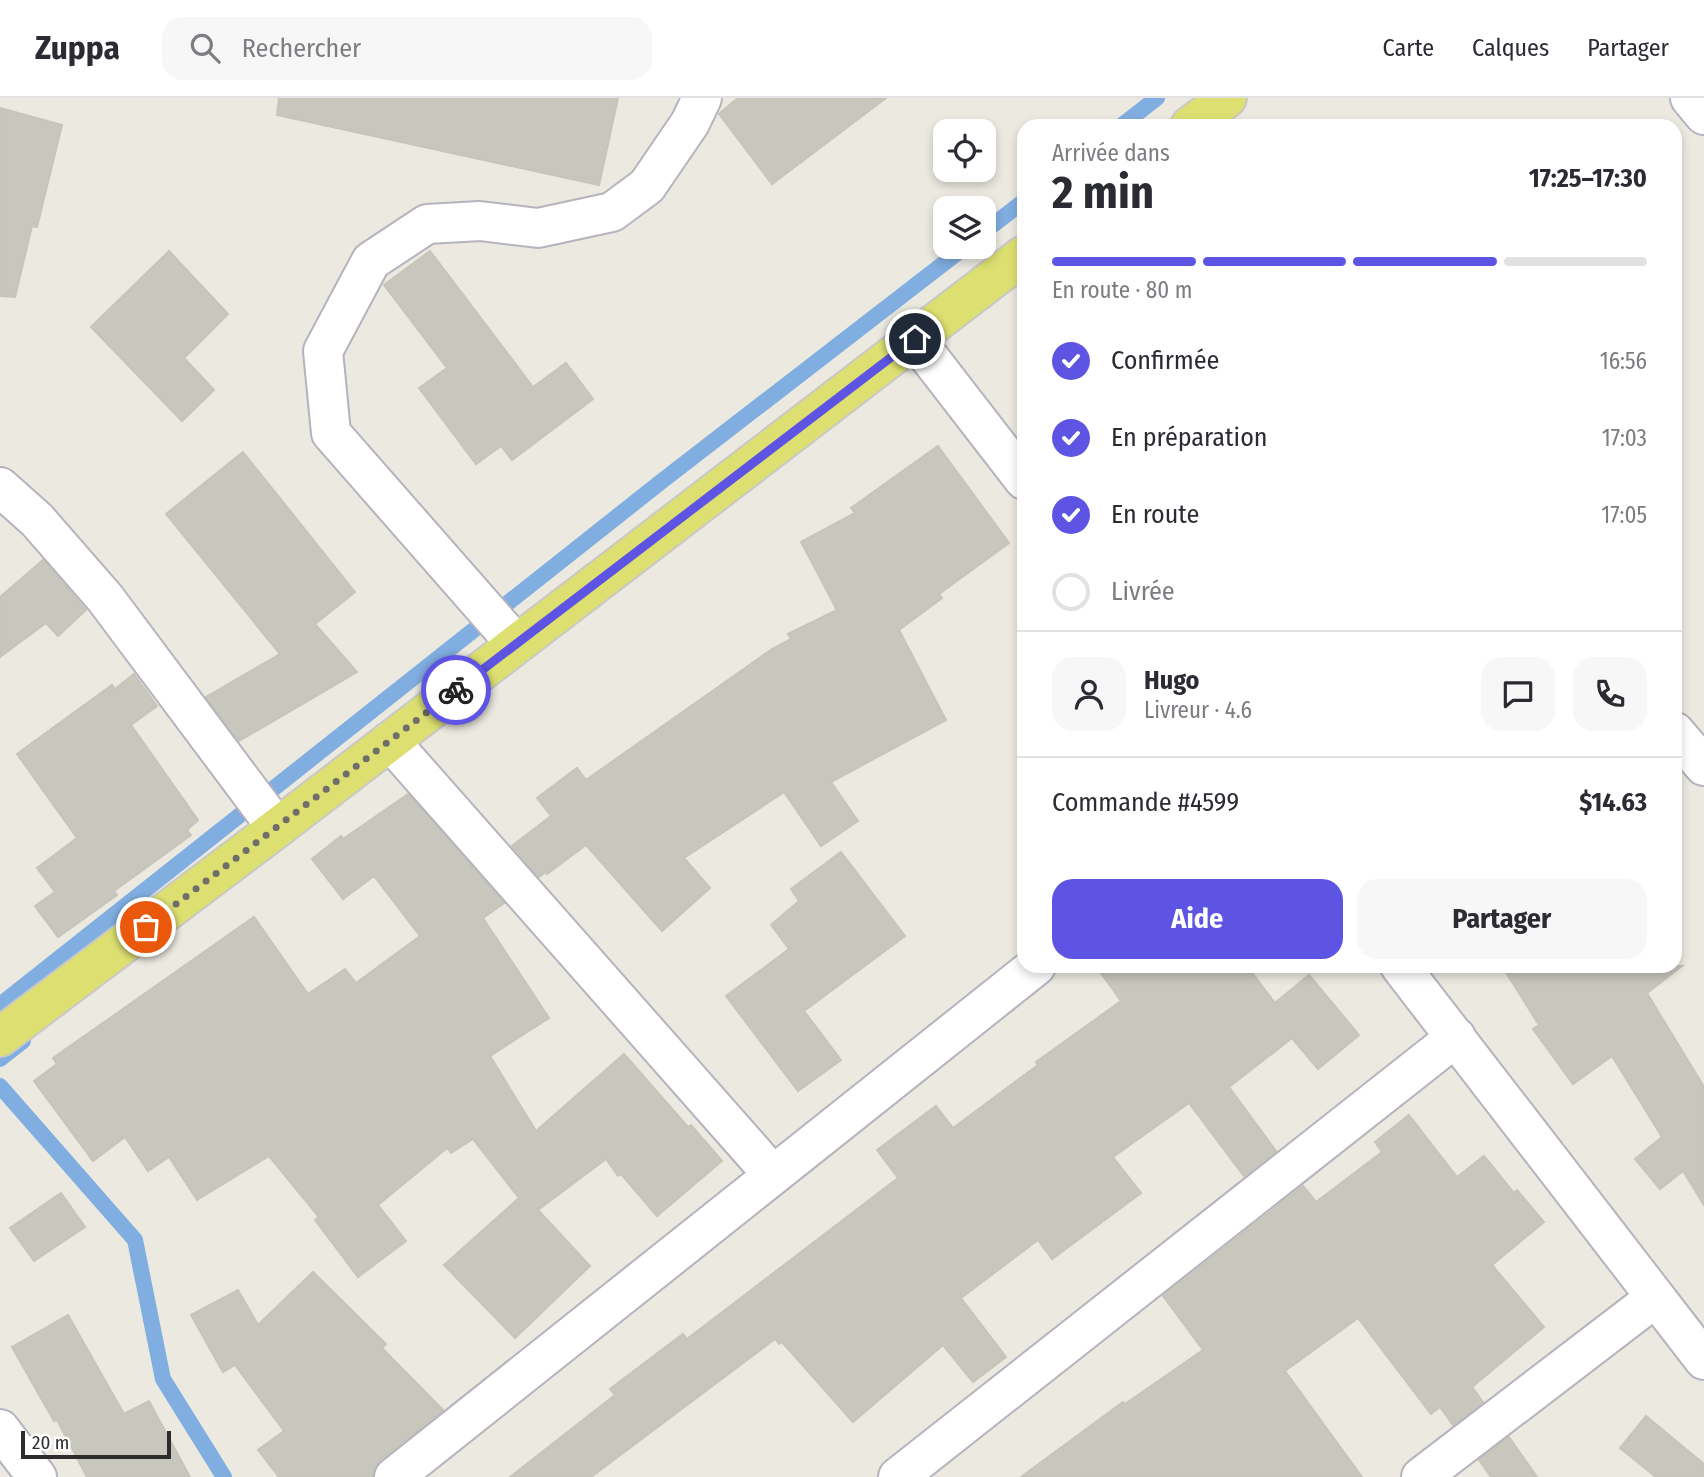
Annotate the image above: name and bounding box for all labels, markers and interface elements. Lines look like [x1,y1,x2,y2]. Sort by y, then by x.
search box [162,17,652,80]
text: Zuppa [35,28,120,68]
icon: search [186,29,224,67]
text: Rechercher [242,33,361,64]
text: Carte [1383,34,1434,62]
text: Calques [1472,34,1549,62]
text: Partager [1587,34,1669,62]
map controls [933,119,996,259]
button: locate [933,119,996,182]
text: Arrivée dans [1052,139,1170,167]
text: 17:25–17:30 [1529,163,1647,194]
text: 2 min [1052,165,1154,220]
button: layers [933,196,996,259]
text: En route · 80 m [1052,276,1192,304]
pin [885,309,945,369]
icon: home [896,320,934,358]
icon: check [1052,342,1090,380]
text: Confirmée [1111,345,1219,376]
text: 16:56 [1600,347,1647,375]
icon: check [1052,419,1090,457]
text: En préparation [1111,422,1268,453]
text: 17:03 [1602,424,1647,452]
icon: check [1052,496,1090,534]
text: En route [1111,499,1199,530]
text: 17:05 [1601,501,1647,529]
text: Livrée [1111,576,1175,607]
courier [421,655,491,725]
button: person [1052,657,1126,731]
button: chat [1481,657,1555,731]
button: phone [1573,657,1647,731]
text: Hugo [1144,665,1199,696]
icon: bike [437,671,475,709]
text: Livreur · 4.6 [1144,696,1252,724]
text: Commande #4599 [1052,787,1239,818]
text: $14.63 [1579,787,1647,818]
button: Aide [1052,879,1343,959]
button: Partager [1357,879,1647,959]
pin [116,897,176,957]
icon: bag [127,908,165,946]
scale bar [21,1428,172,1460]
text: 20 m [32,1431,69,1454]

